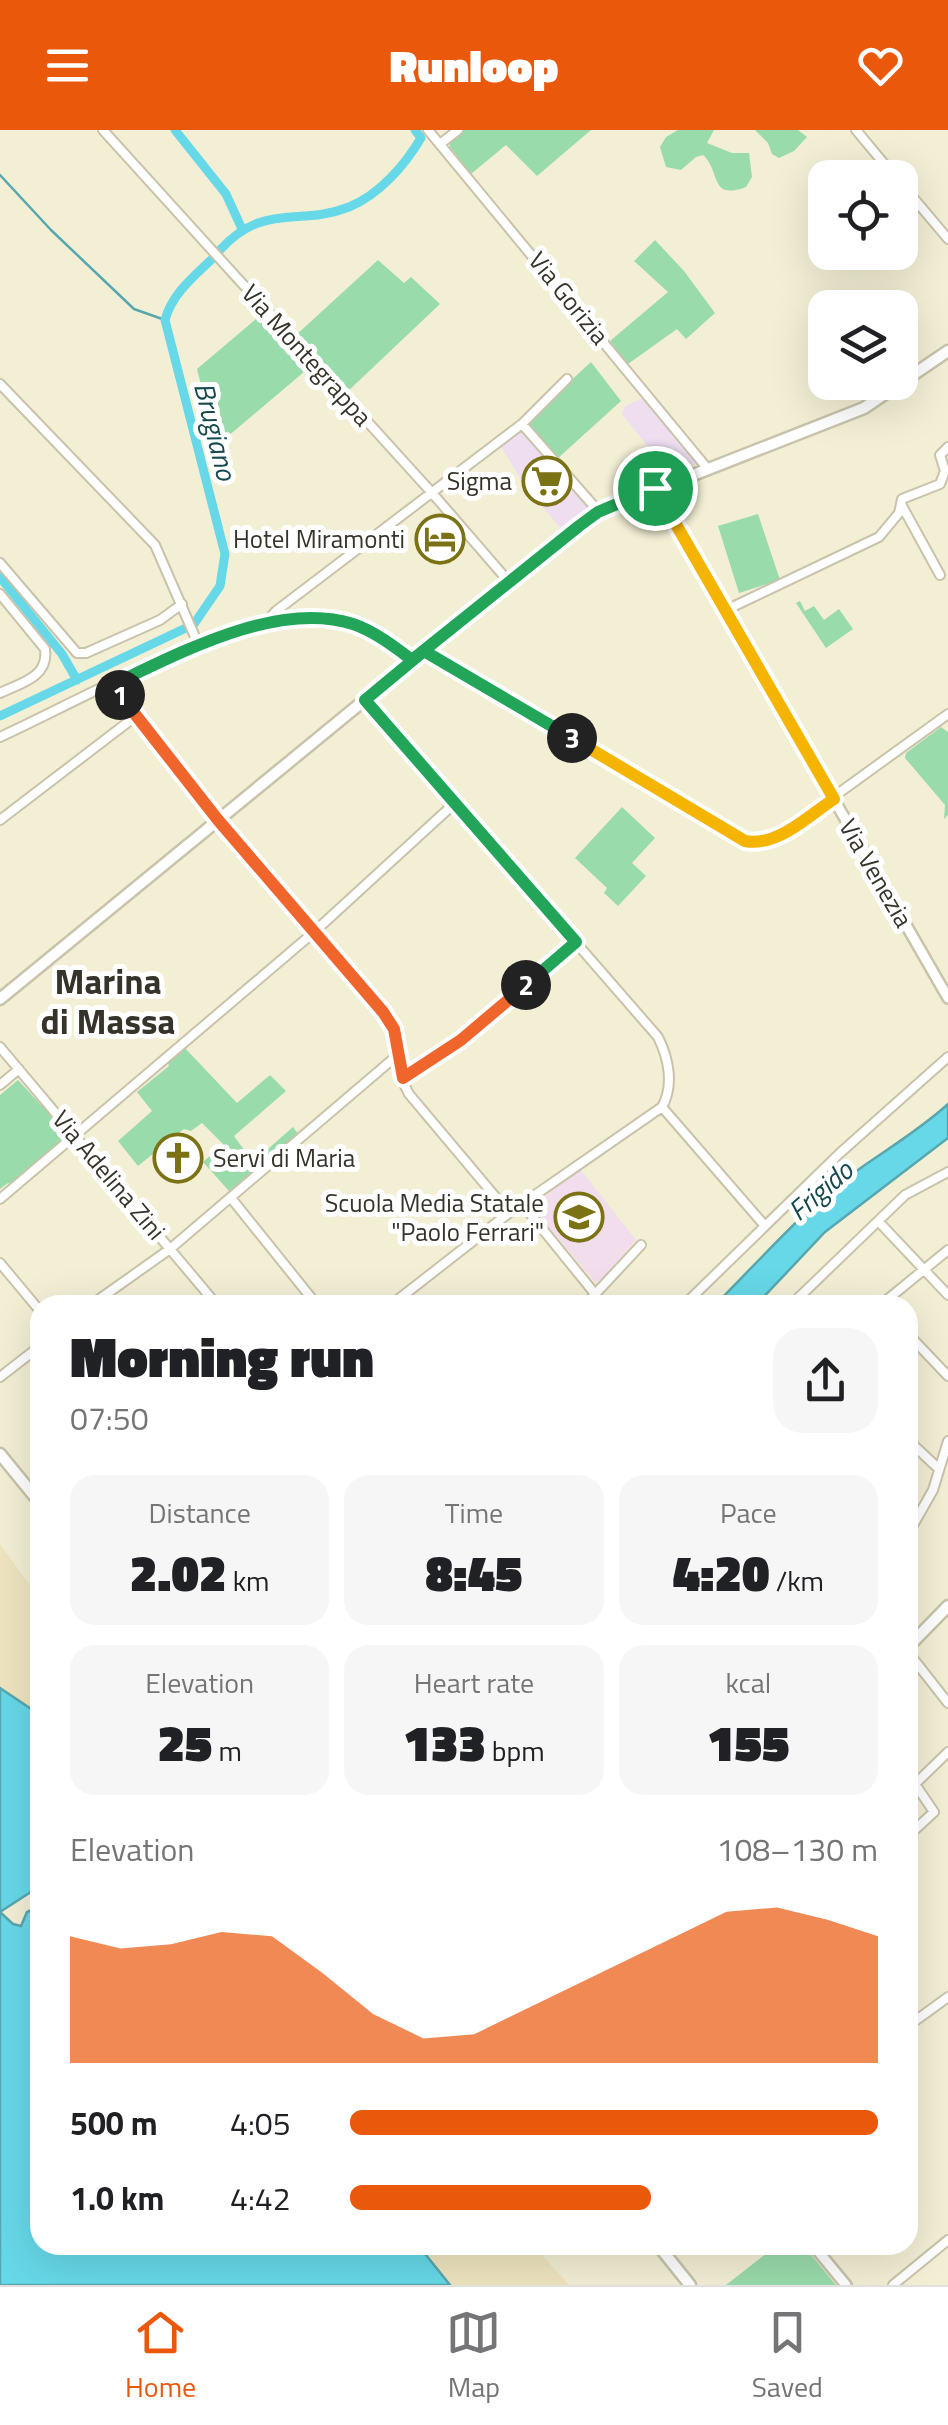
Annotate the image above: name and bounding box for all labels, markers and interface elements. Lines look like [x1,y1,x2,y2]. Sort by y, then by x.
text: Runloop [390,31,558,99]
icon: menu [40,38,95,93]
icon: heart [853,38,908,93]
map controls [808,160,918,400]
button: locate [808,160,918,270]
street label: Via Gorizia [520,243,619,353]
street label: Via Montegrappa [233,275,382,435]
button: layers [808,290,918,400]
water label: Brugiano [183,377,249,486]
pin [613,446,698,531]
supermarket icon: Sigma [521,455,573,507]
icon: arrive [628,461,683,516]
place label: Sigma [447,462,512,500]
hotel icon: Hotel Miramonti [414,513,466,565]
place label: Hotel Miramonti [233,520,405,558]
pin: 1 [95,670,145,720]
text: 1 [112,673,128,716]
pin: 3 [547,713,597,763]
text: 3 [564,716,580,759]
street label: Via Venezia [830,812,923,935]
district label: Marina di Massa [41,954,175,1048]
pin: 2 [501,960,551,1010]
text: 2 [518,963,534,1006]
street label: Via Adelina Zini [43,1102,175,1248]
church icon: Servi di Maria [152,1132,204,1184]
place label: Servi di Maria [213,1139,356,1177]
water label: Frigido [778,1149,863,1231]
place label: Scuola Media Statale "Paolo Ferrari" [325,1184,544,1251]
school or university icon: Scuola Media Statale "Paolo Ferrari" [553,1191,605,1243]
text: Morning run [70,1315,374,1398]
button: share [773,1328,878,1433]
text: 07:50 [70,1394,149,1442]
text: Distance [149,1491,251,1534]
text: Time [445,1491,503,1534]
text: Pace [720,1491,777,1534]
text: 2.02 [130,1534,226,1610]
text: 8:45 [426,1534,522,1610]
text: 4:20 [673,1534,770,1610]
text: km [226,1559,269,1602]
text: /km [770,1559,824,1602]
text: Elevation [145,1661,254,1704]
text: Heart rate [414,1661,534,1704]
text: kcal [725,1661,771,1704]
text: 25 [157,1704,212,1780]
text: 133 [403,1704,486,1780]
text: 155 [707,1704,790,1780]
text: m [212,1729,242,1772]
text: bpm [486,1729,545,1772]
text: Elevation [70,1825,194,1873]
text: 108–130 m [716,1825,878,1873]
text: 500 m [70,2099,158,2147]
text: 4:05 [230,2099,291,2147]
text: 1.0 km [70,2174,164,2222]
text: 4:42 [230,2174,291,2222]
tab: Home [125,2305,196,2408]
tab: Map [446,2305,501,2408]
tab: Saved [752,2305,823,2408]

